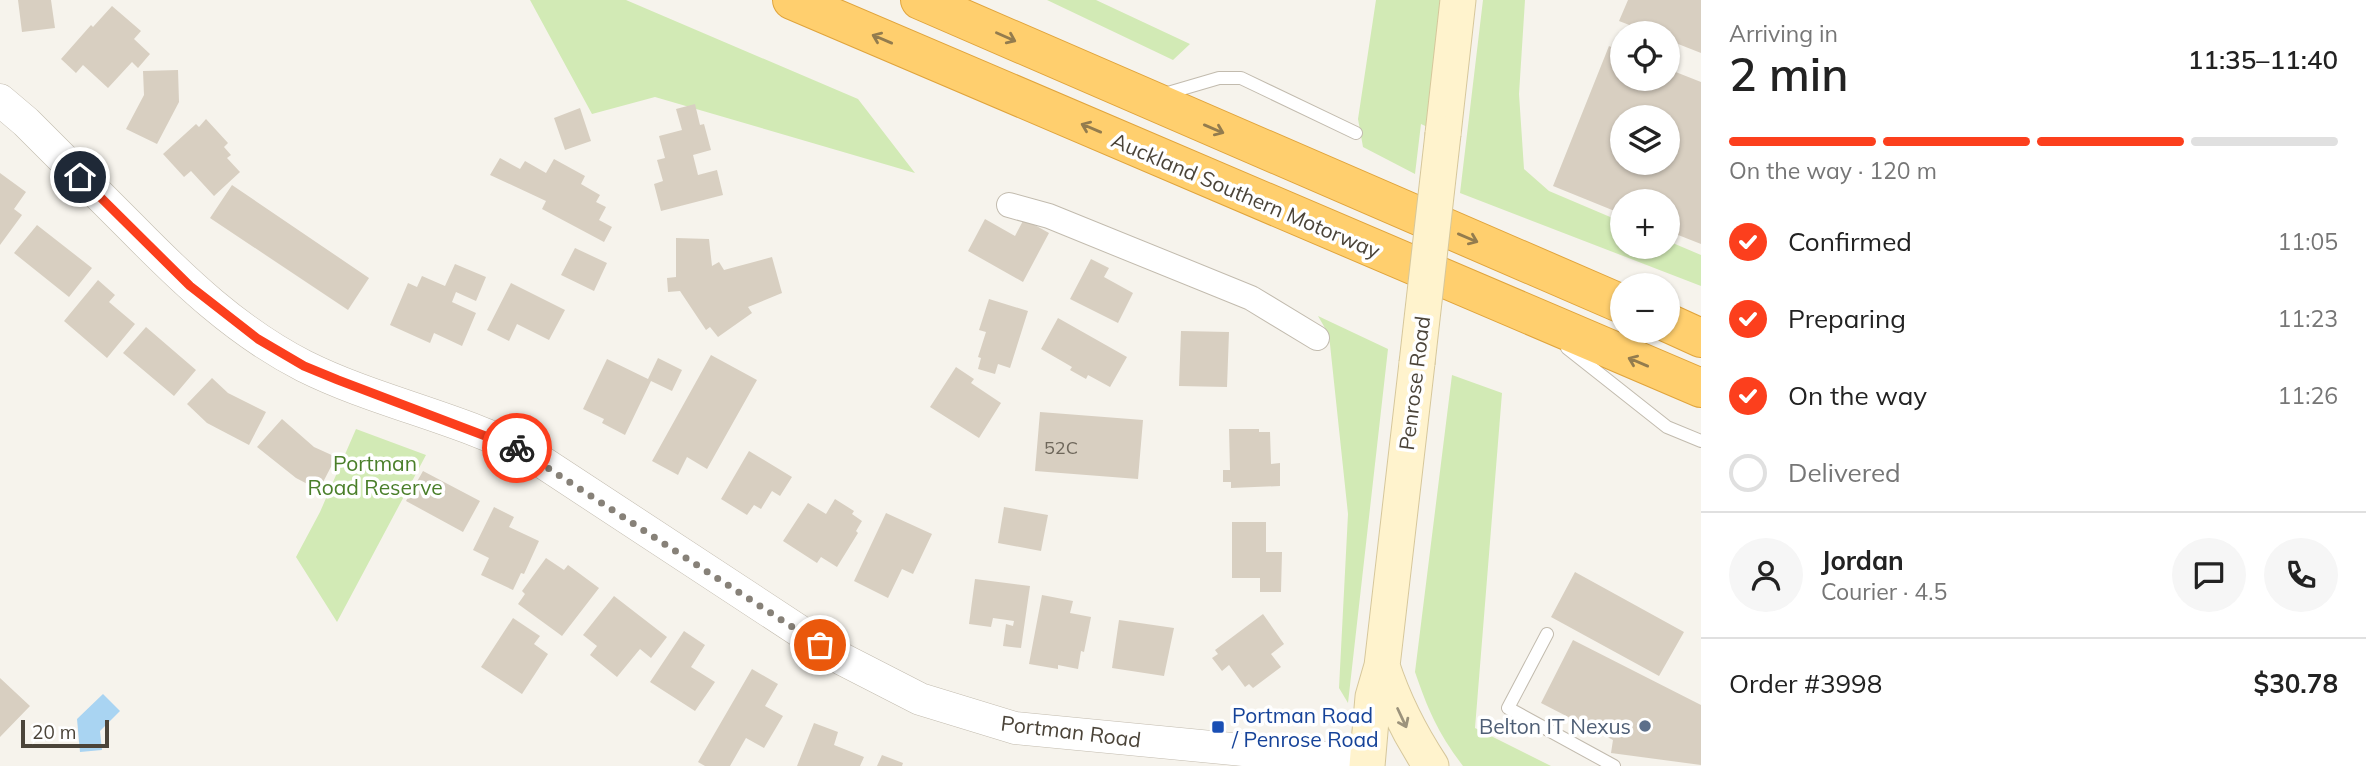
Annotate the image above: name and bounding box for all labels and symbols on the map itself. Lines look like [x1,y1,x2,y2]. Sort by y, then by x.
one-way arrow [871,31,893,44]
one-way arrow [995,32,1016,45]
one-way arrow [1081,121,1102,134]
one-way arrow [1203,123,1225,136]
street label: Auckland Southern Motorway [1108,126,1384,264]
pin [50,147,110,207]
one-way arrow [1457,232,1478,245]
street label: Penrose Road [1393,314,1435,452]
one-way arrow [1628,354,1649,367]
courier [482,413,552,483]
house number: 52C [1044,436,1078,459]
park label: Portman Road Reserve [307,450,443,500]
pin [790,615,850,675]
place label: Portman Road / Penrose Road [1231,702,1379,752]
one-way arrow [1396,707,1409,728]
street label: Portman Road [999,710,1143,752]
place label: Belton IT Nexus [1479,713,1631,739]
scale bar [21,717,108,749]
marker: Belton IT Nexus [1637,718,1653,734]
marker: Portman Road / Penrose Road [1210,719,1226,735]

